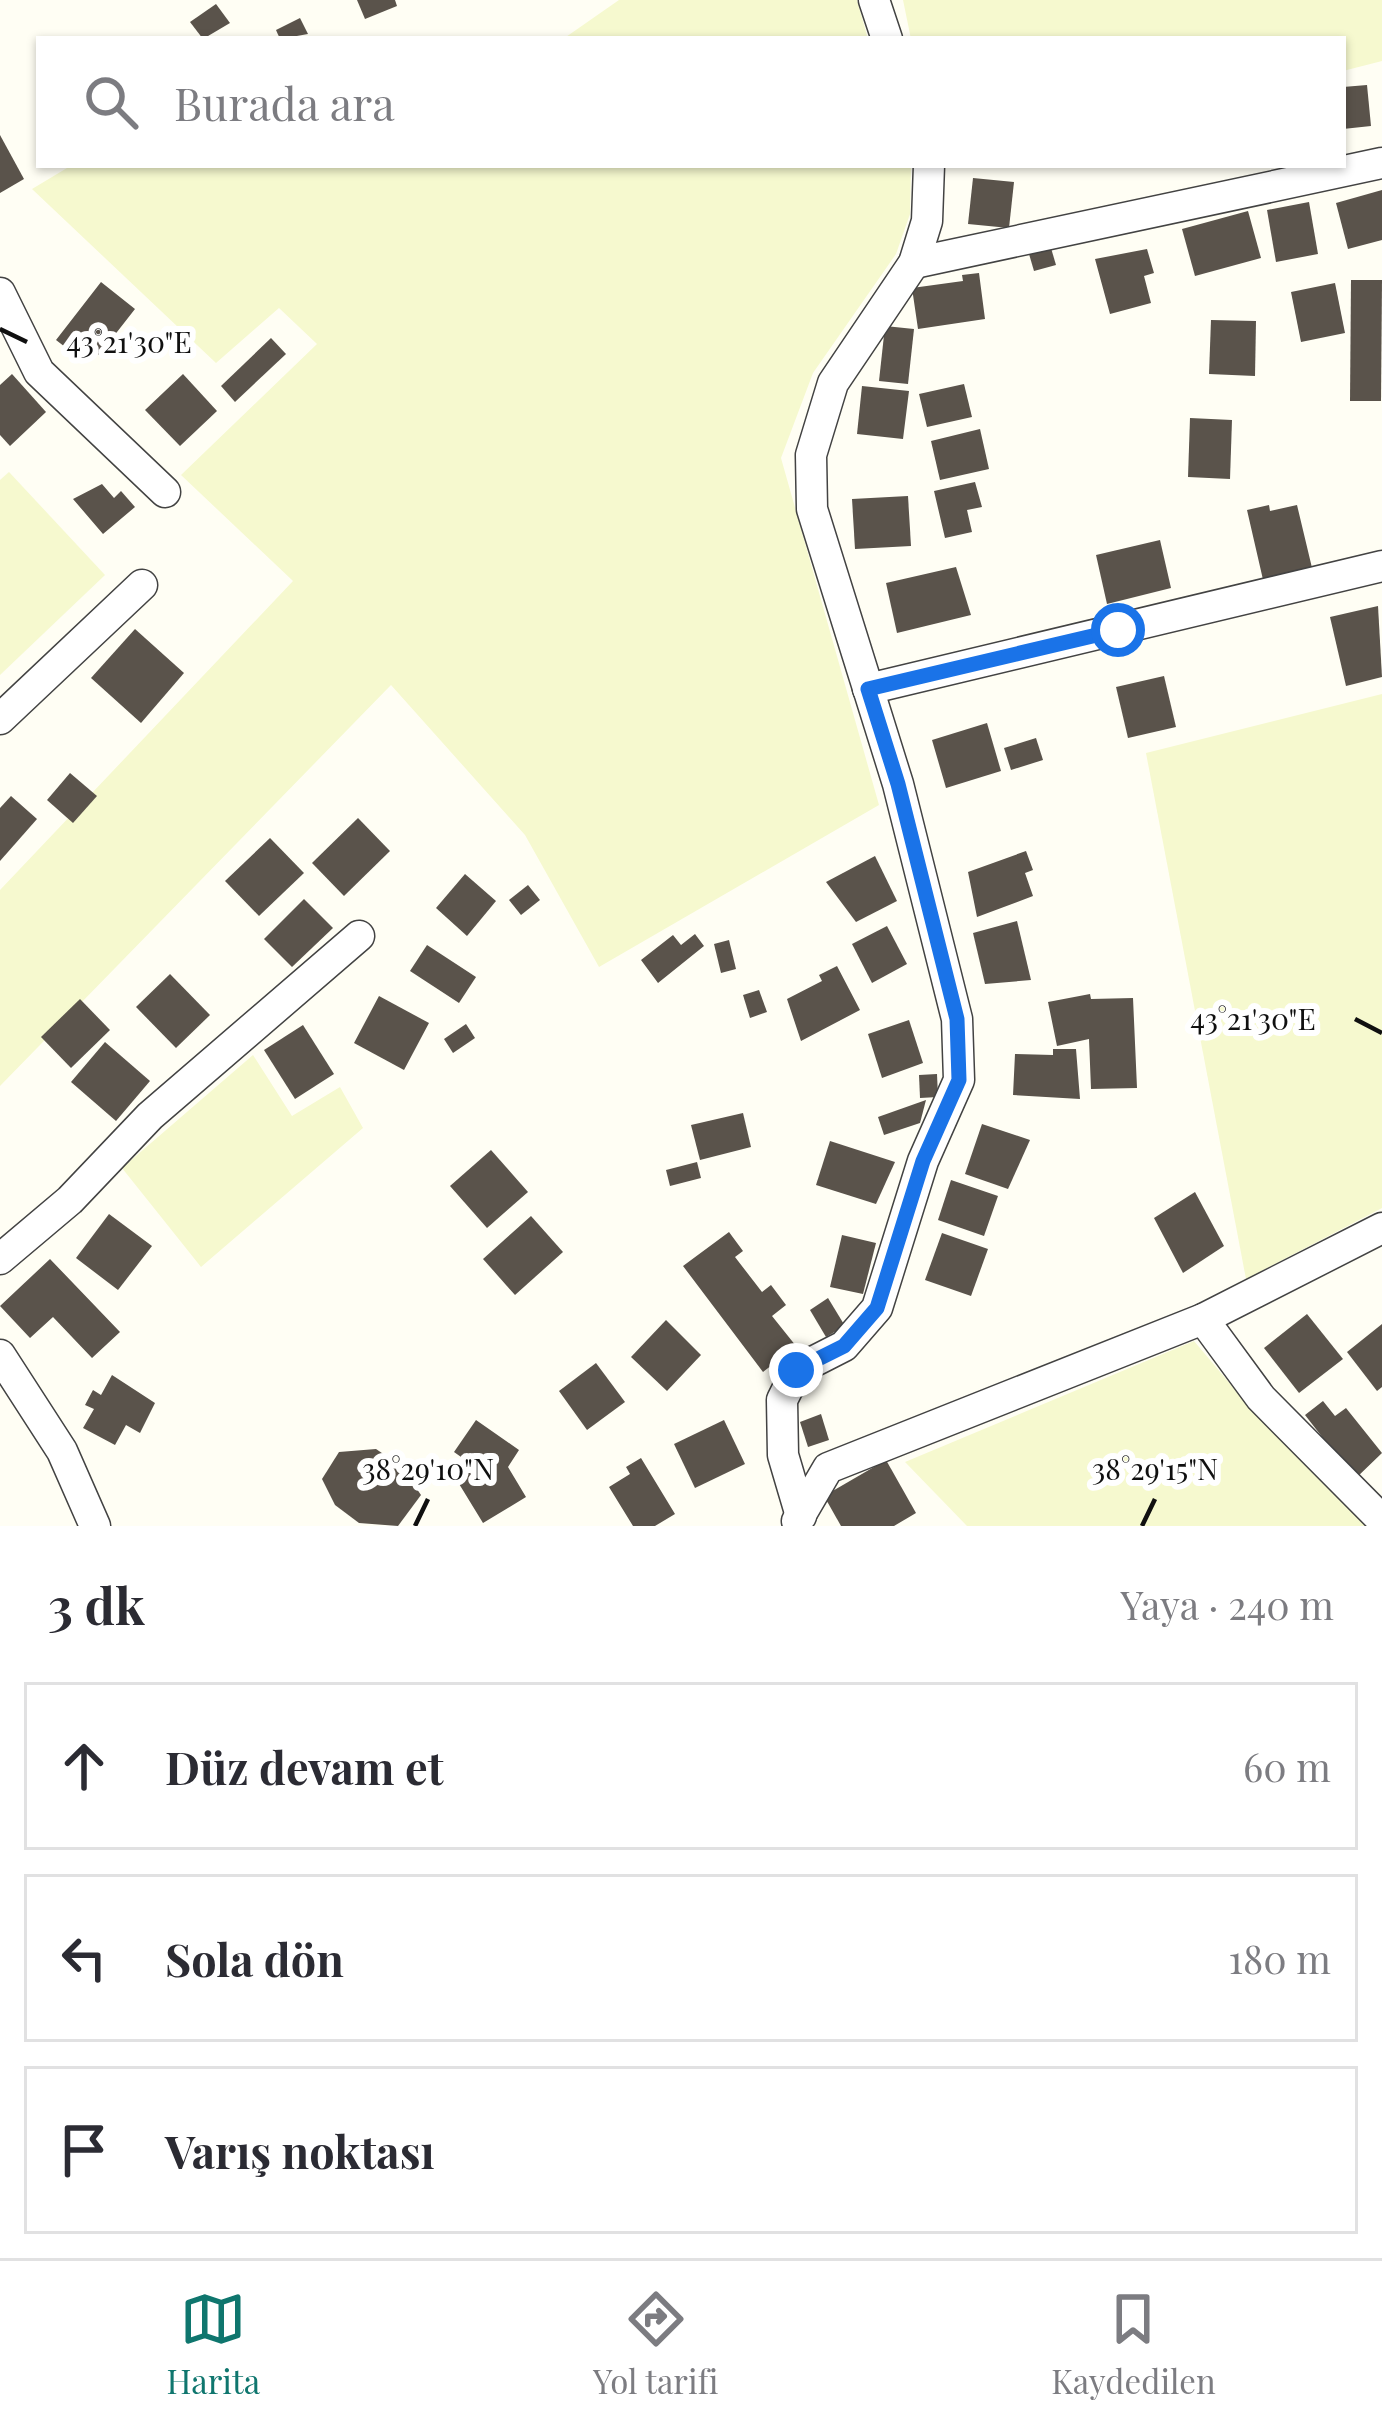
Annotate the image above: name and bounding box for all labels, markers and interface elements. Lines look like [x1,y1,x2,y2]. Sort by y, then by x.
search box [36,36,1346,168]
icon: search [78,69,144,135]
text: Burada ara [174,72,395,132]
text: 43°21'30"E [66,321,192,361]
route start [1091,603,1145,657]
text: 43°21'30"E [1190,998,1316,1038]
route end [769,1343,823,1397]
text: 38°29'10"N [362,1448,494,1488]
text: 38°29'15"N [1092,1448,1218,1488]
text: 3 dk [48,1570,145,1638]
text: Yaya · 240 m [1120,1578,1334,1630]
icon: ahead [51,1733,117,1799]
text: Düz devam et [165,1736,444,1796]
text: 60 m [1243,1740,1331,1792]
icon: left [51,1925,117,1991]
text: Sola dön [165,1928,344,1988]
text: 180 m [1229,1932,1331,1984]
icon: arrive [51,2117,117,2183]
text: Varış noktası [165,2120,435,2180]
tab: Harita [166,2286,260,2402]
tab: Yol tarifi [593,2286,718,2402]
tab: Kaydedilen [1051,2286,1216,2402]

